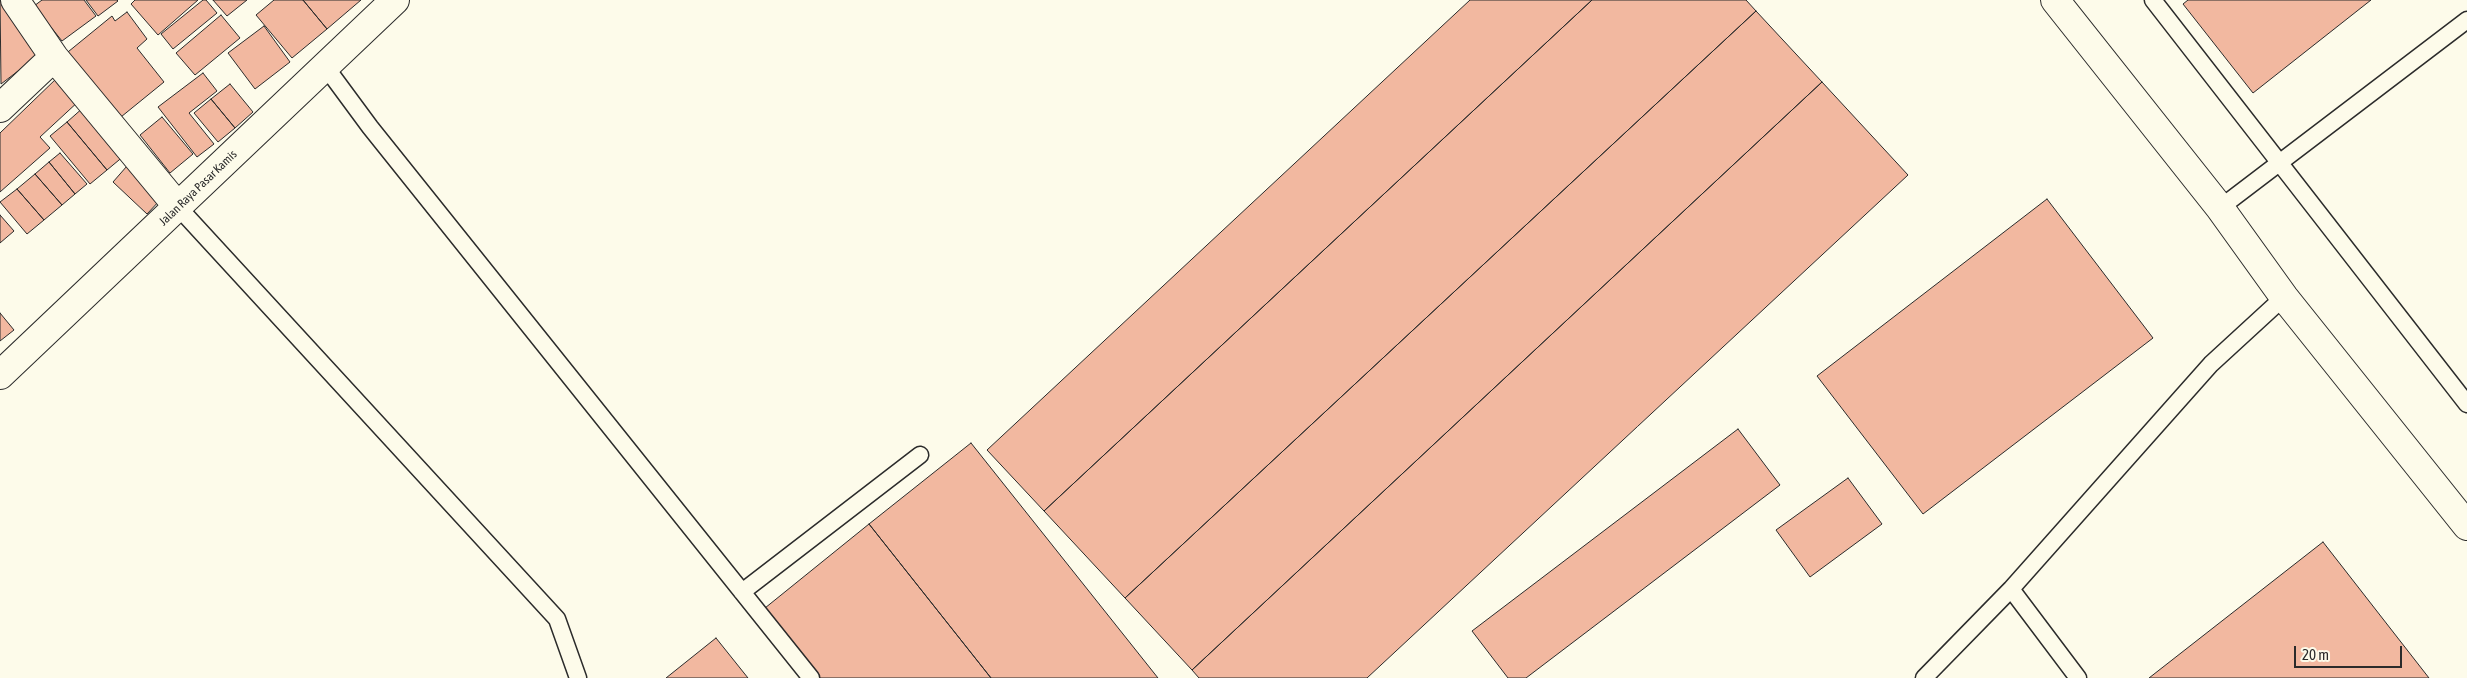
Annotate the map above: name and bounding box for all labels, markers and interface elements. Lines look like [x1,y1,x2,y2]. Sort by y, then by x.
street label: Jalan Raya Pasar Kamis [156,147,240,229]
scale bar [2297,636,2404,668]
text: 20 m [2302,646,2329,663]

